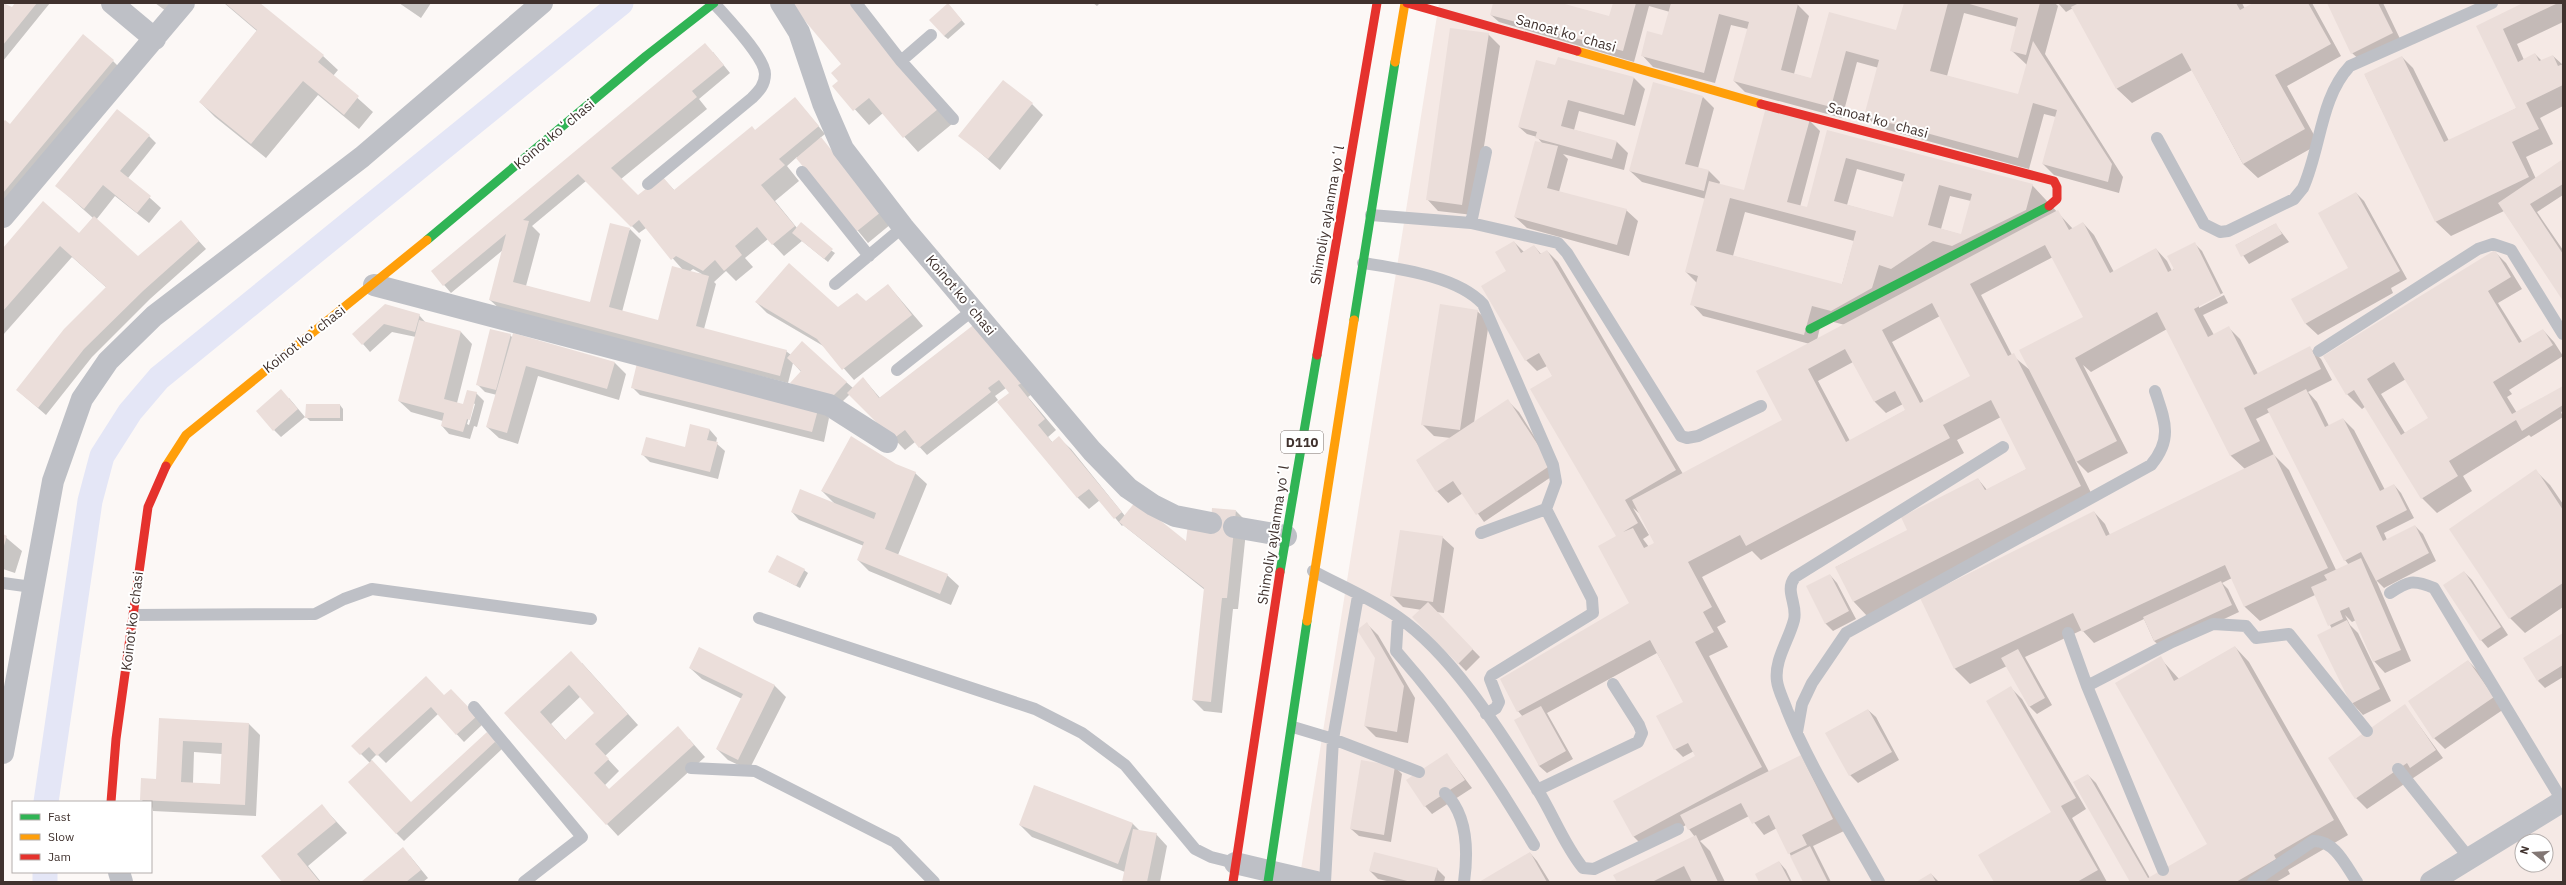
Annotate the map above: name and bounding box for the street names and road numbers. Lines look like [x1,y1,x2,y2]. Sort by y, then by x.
street label: Sanoat koʻchasi [1514,10,1618,56]
street label: Koinot koʻchasi [510,95,598,173]
street label: Sanoat koʻchasi [1826,98,1930,142]
street label: Shimoliy aylanma yoʻl [1306,144,1348,286]
street label: Koinot koʻchasi [922,251,1000,339]
street label: Koinot koʻchasi [259,301,349,377]
road number: D110 [1281,431,1323,453]
street label: Shimoliy aylanma yoʻl [1253,464,1293,606]
street label: Koinot koʻchasi [117,570,147,672]

